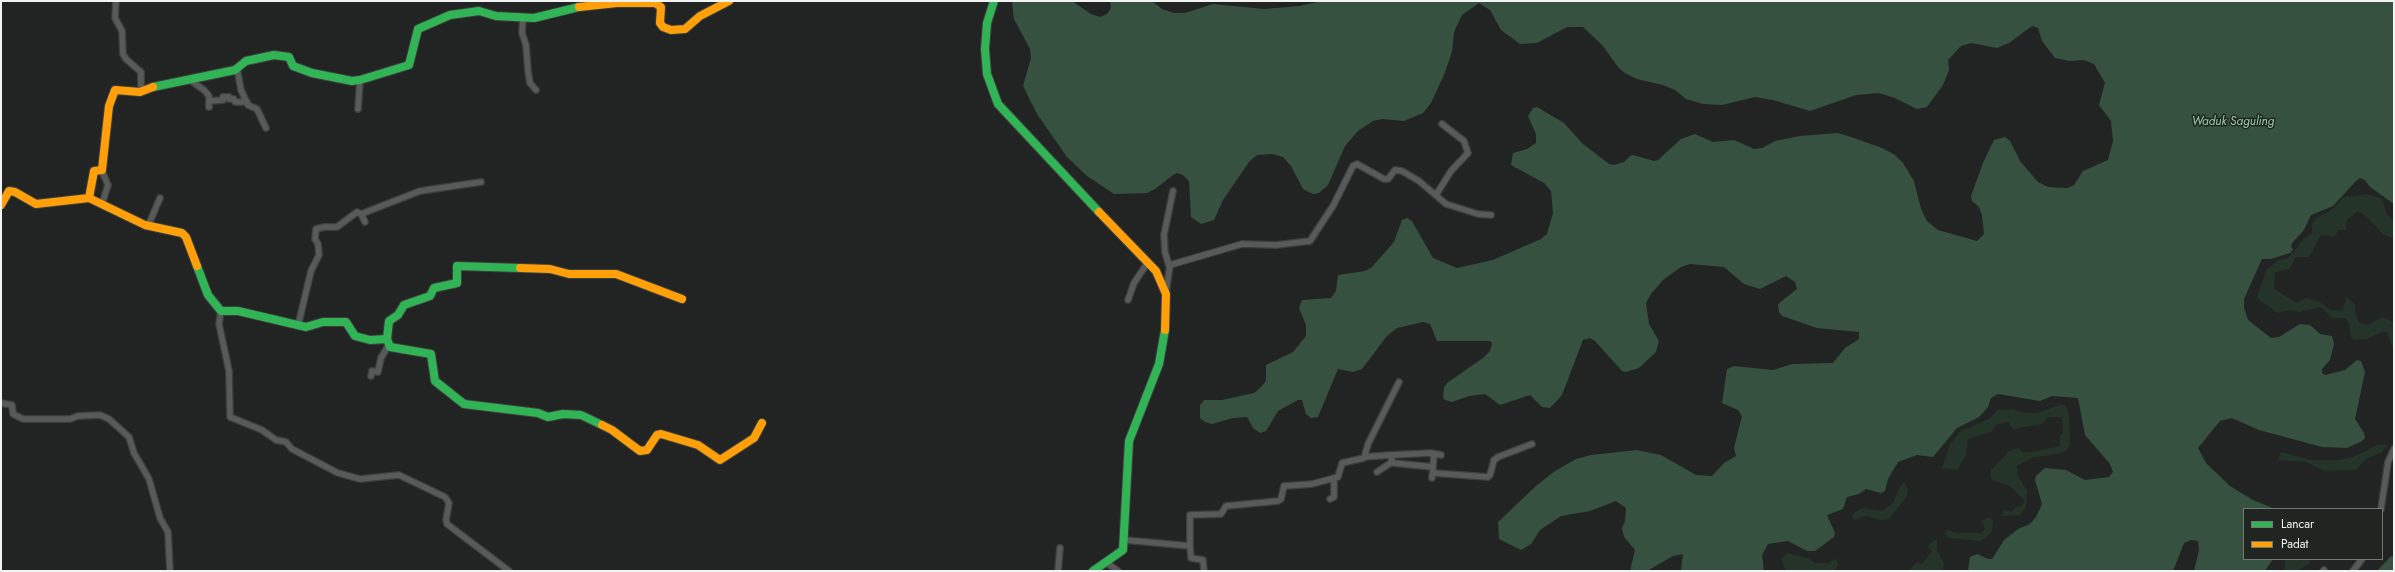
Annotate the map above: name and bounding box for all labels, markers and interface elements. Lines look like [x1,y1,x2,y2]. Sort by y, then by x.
water label: Waduk Saguling [2192,115,2274,129]
legend [2243,508,2383,560]
text: Lancar [2281,515,2314,533]
text: Padat [2281,535,2308,553]

